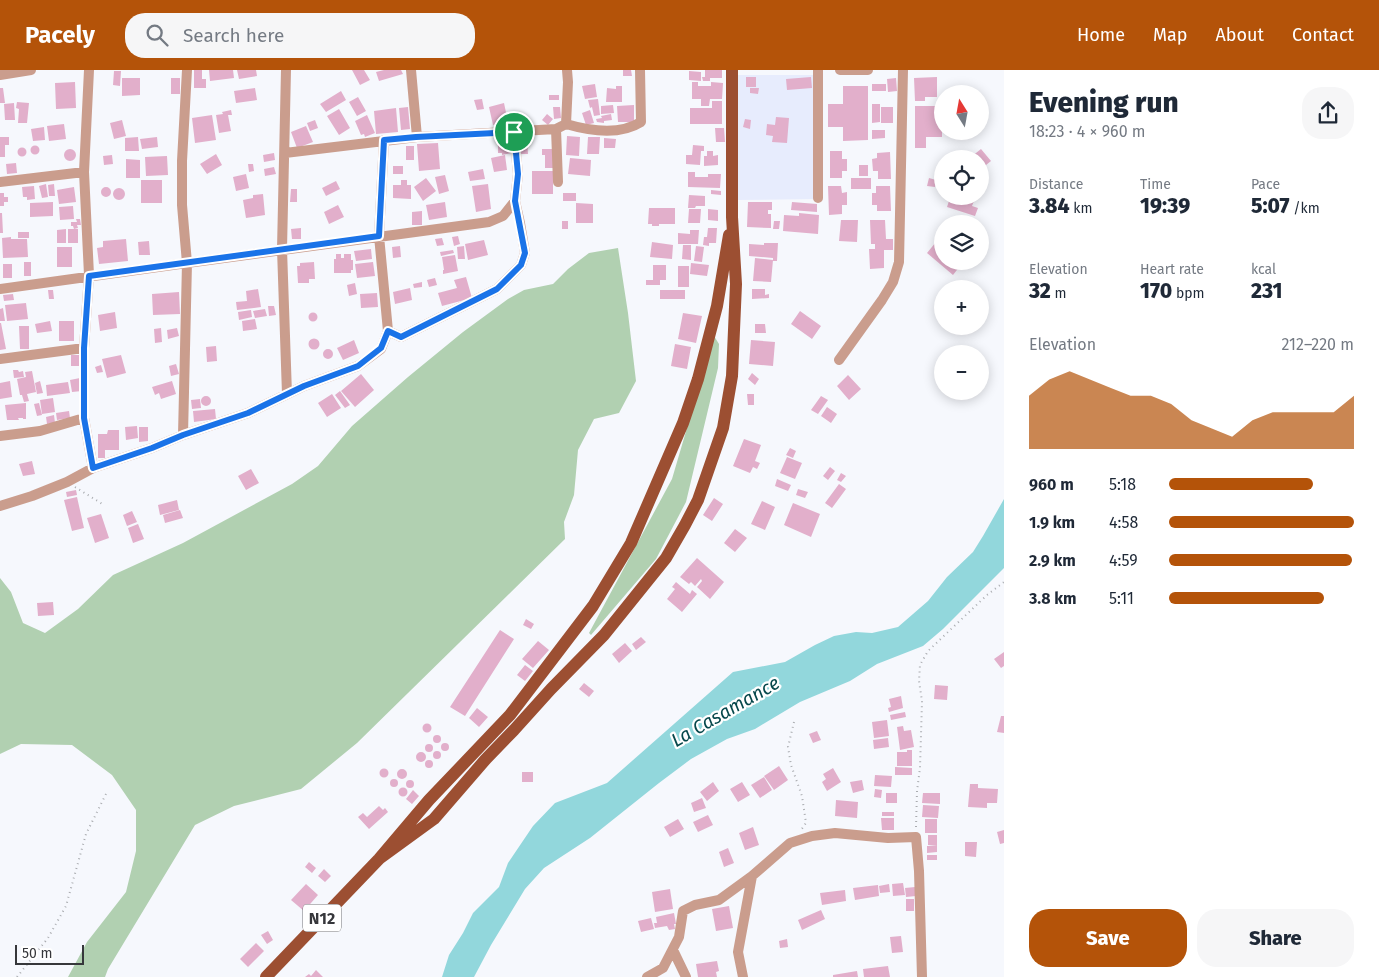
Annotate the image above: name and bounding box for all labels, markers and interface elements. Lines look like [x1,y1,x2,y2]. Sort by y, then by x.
search box [125,13,475,58]
text: Pacely [25,21,95,49]
icon: search [143,21,171,49]
text: Search here [183,24,284,47]
text: Home [1077,24,1125,46]
text: Map [1153,24,1187,46]
text: About [1215,24,1264,46]
text: Contact [1292,24,1354,46]
north arrow [934,85,989,140]
map controls [934,85,989,400]
text: Evening run [1029,86,1179,119]
button: share [1302,87,1354,139]
pin [493,111,535,153]
icon: arrive [500,118,528,146]
text: 18:23 · 4 × 960 m [1029,122,1146,141]
button: locate [934,150,989,205]
text: Distance [1029,176,1083,193]
text: Time [1140,176,1171,193]
text: Pace [1251,176,1280,193]
text: 3.84 [1029,193,1070,219]
text: 19:39 [1140,193,1190,219]
text: 5:07 [1251,193,1290,219]
text: km [1070,200,1092,217]
text: /km [1290,200,1320,217]
button: layers [934,215,989,270]
text: Elevation [1029,261,1088,278]
text: Heart rate [1140,261,1204,278]
text: kcal [1251,261,1276,278]
text: 32 [1029,278,1051,304]
text: 170 [1140,278,1172,304]
text: 231 [1251,278,1282,304]
button: + [934,280,989,335]
text: m [1051,285,1067,302]
text: bpm [1172,285,1205,302]
text: Elevation [1029,335,1096,354]
text: 212–220 m [1282,335,1354,354]
button: − [934,345,989,400]
text: 960 m [1029,475,1074,494]
text: 5:18 [1109,475,1136,494]
text: 1.9 km [1029,513,1075,532]
text: 4:58 [1109,513,1138,532]
text: 2.9 km [1029,551,1076,570]
text: 4:59 [1109,551,1138,570]
text: 3.8 km [1029,589,1077,608]
text: 5:11 [1109,589,1134,608]
water label: La Casamance [667,671,784,752]
road number: N12 [303,904,341,931]
button: Save [1029,909,1187,967]
button: Share [1197,909,1354,967]
scale bar [15,942,84,965]
text: 50 m [22,945,53,962]

